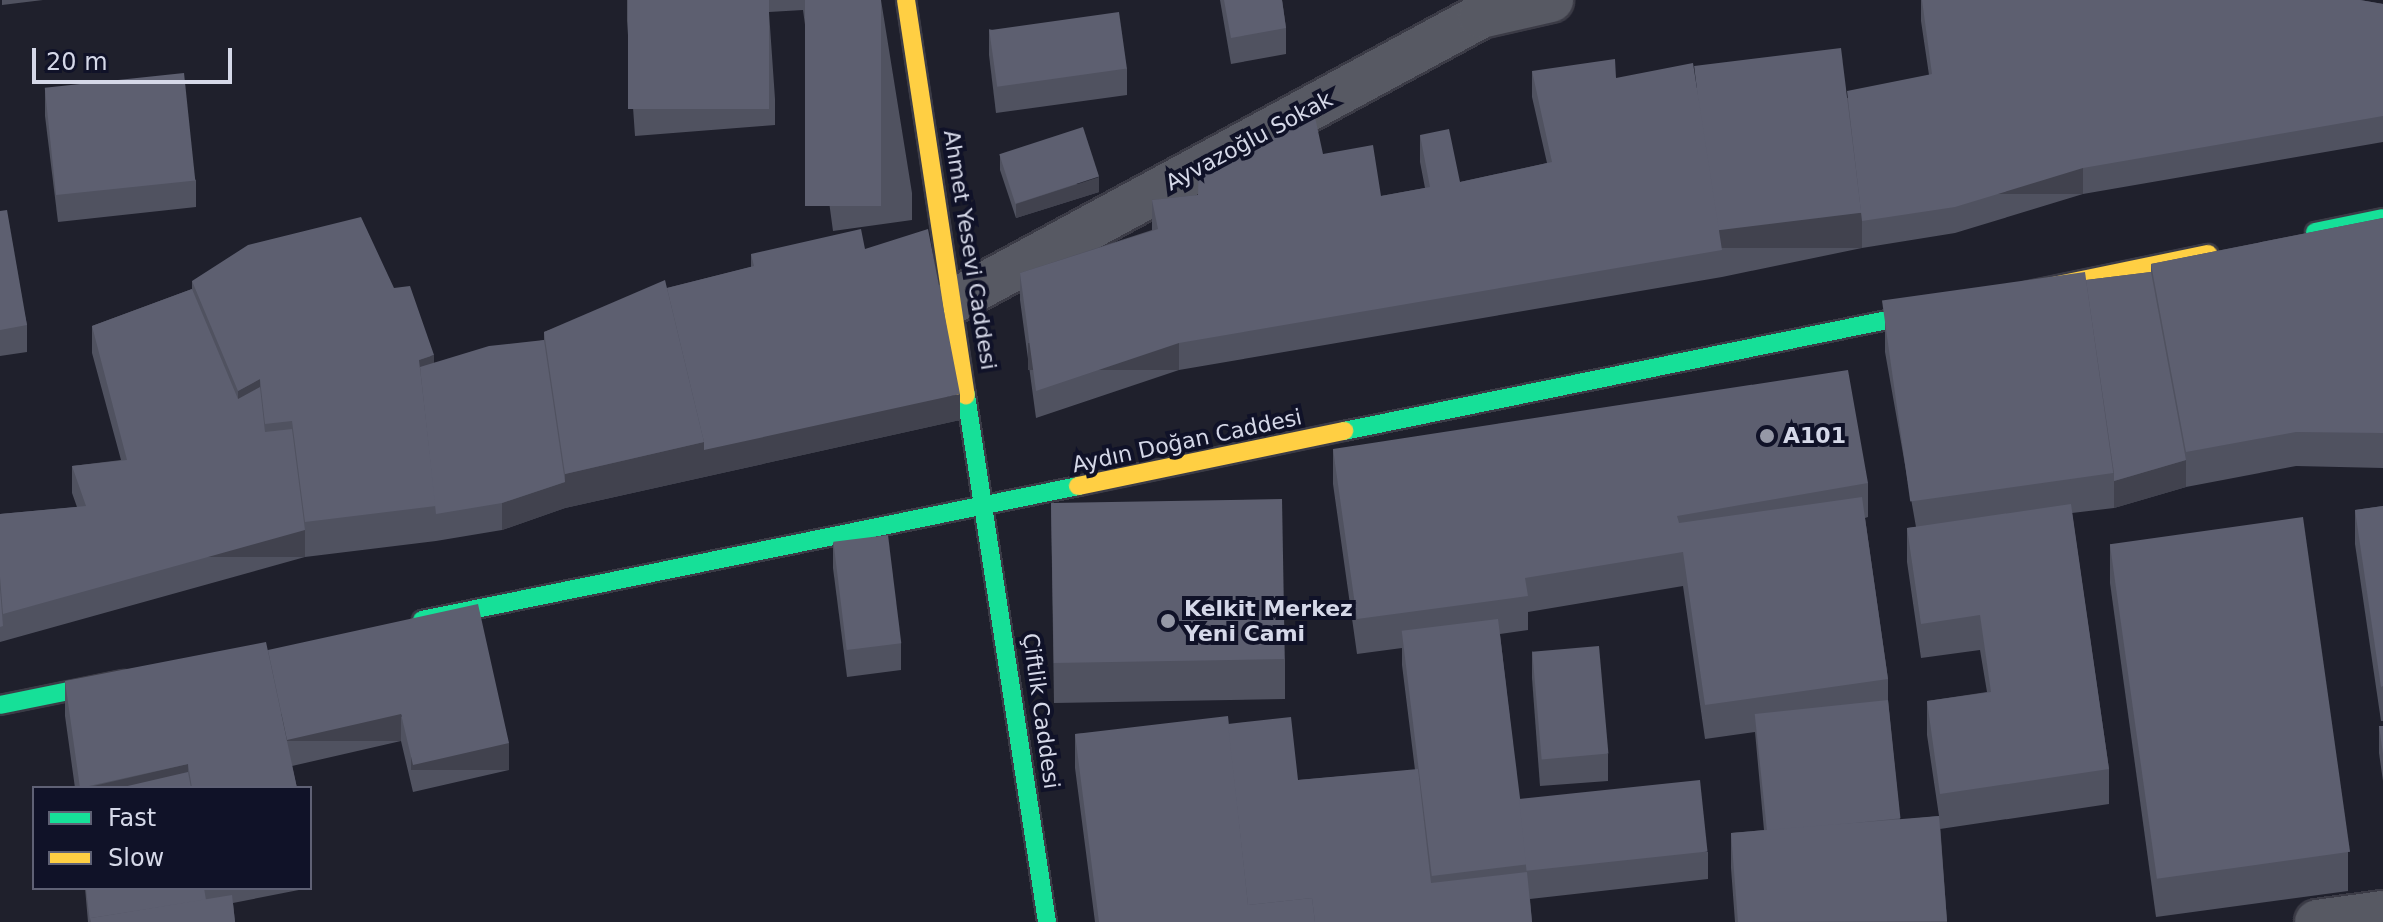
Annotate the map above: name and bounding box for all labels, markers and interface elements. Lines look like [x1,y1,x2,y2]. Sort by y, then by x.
scale bar [36,32,236,82]
text: 20 m [46,48,108,76]
street label: Ayvazoğlu Sokak [1161,86,1337,196]
street label: Ahmet Yesevi Caddesi [938,128,1002,372]
street label: Aydın Doğan Caddesi [1070,404,1304,478]
place label: A101 [1783,423,1846,449]
marker: A101 [1758,427,1776,445]
place label: Kelkit Merkez Yeni Cami [1184,595,1353,646]
marker: Kelkit Merkez Yeni Cami [1159,612,1177,630]
street label: Çiftlik Caddesi [1017,631,1065,791]
legend [32,786,312,890]
text: Fast [108,804,156,832]
text: Slow [108,844,164,872]

